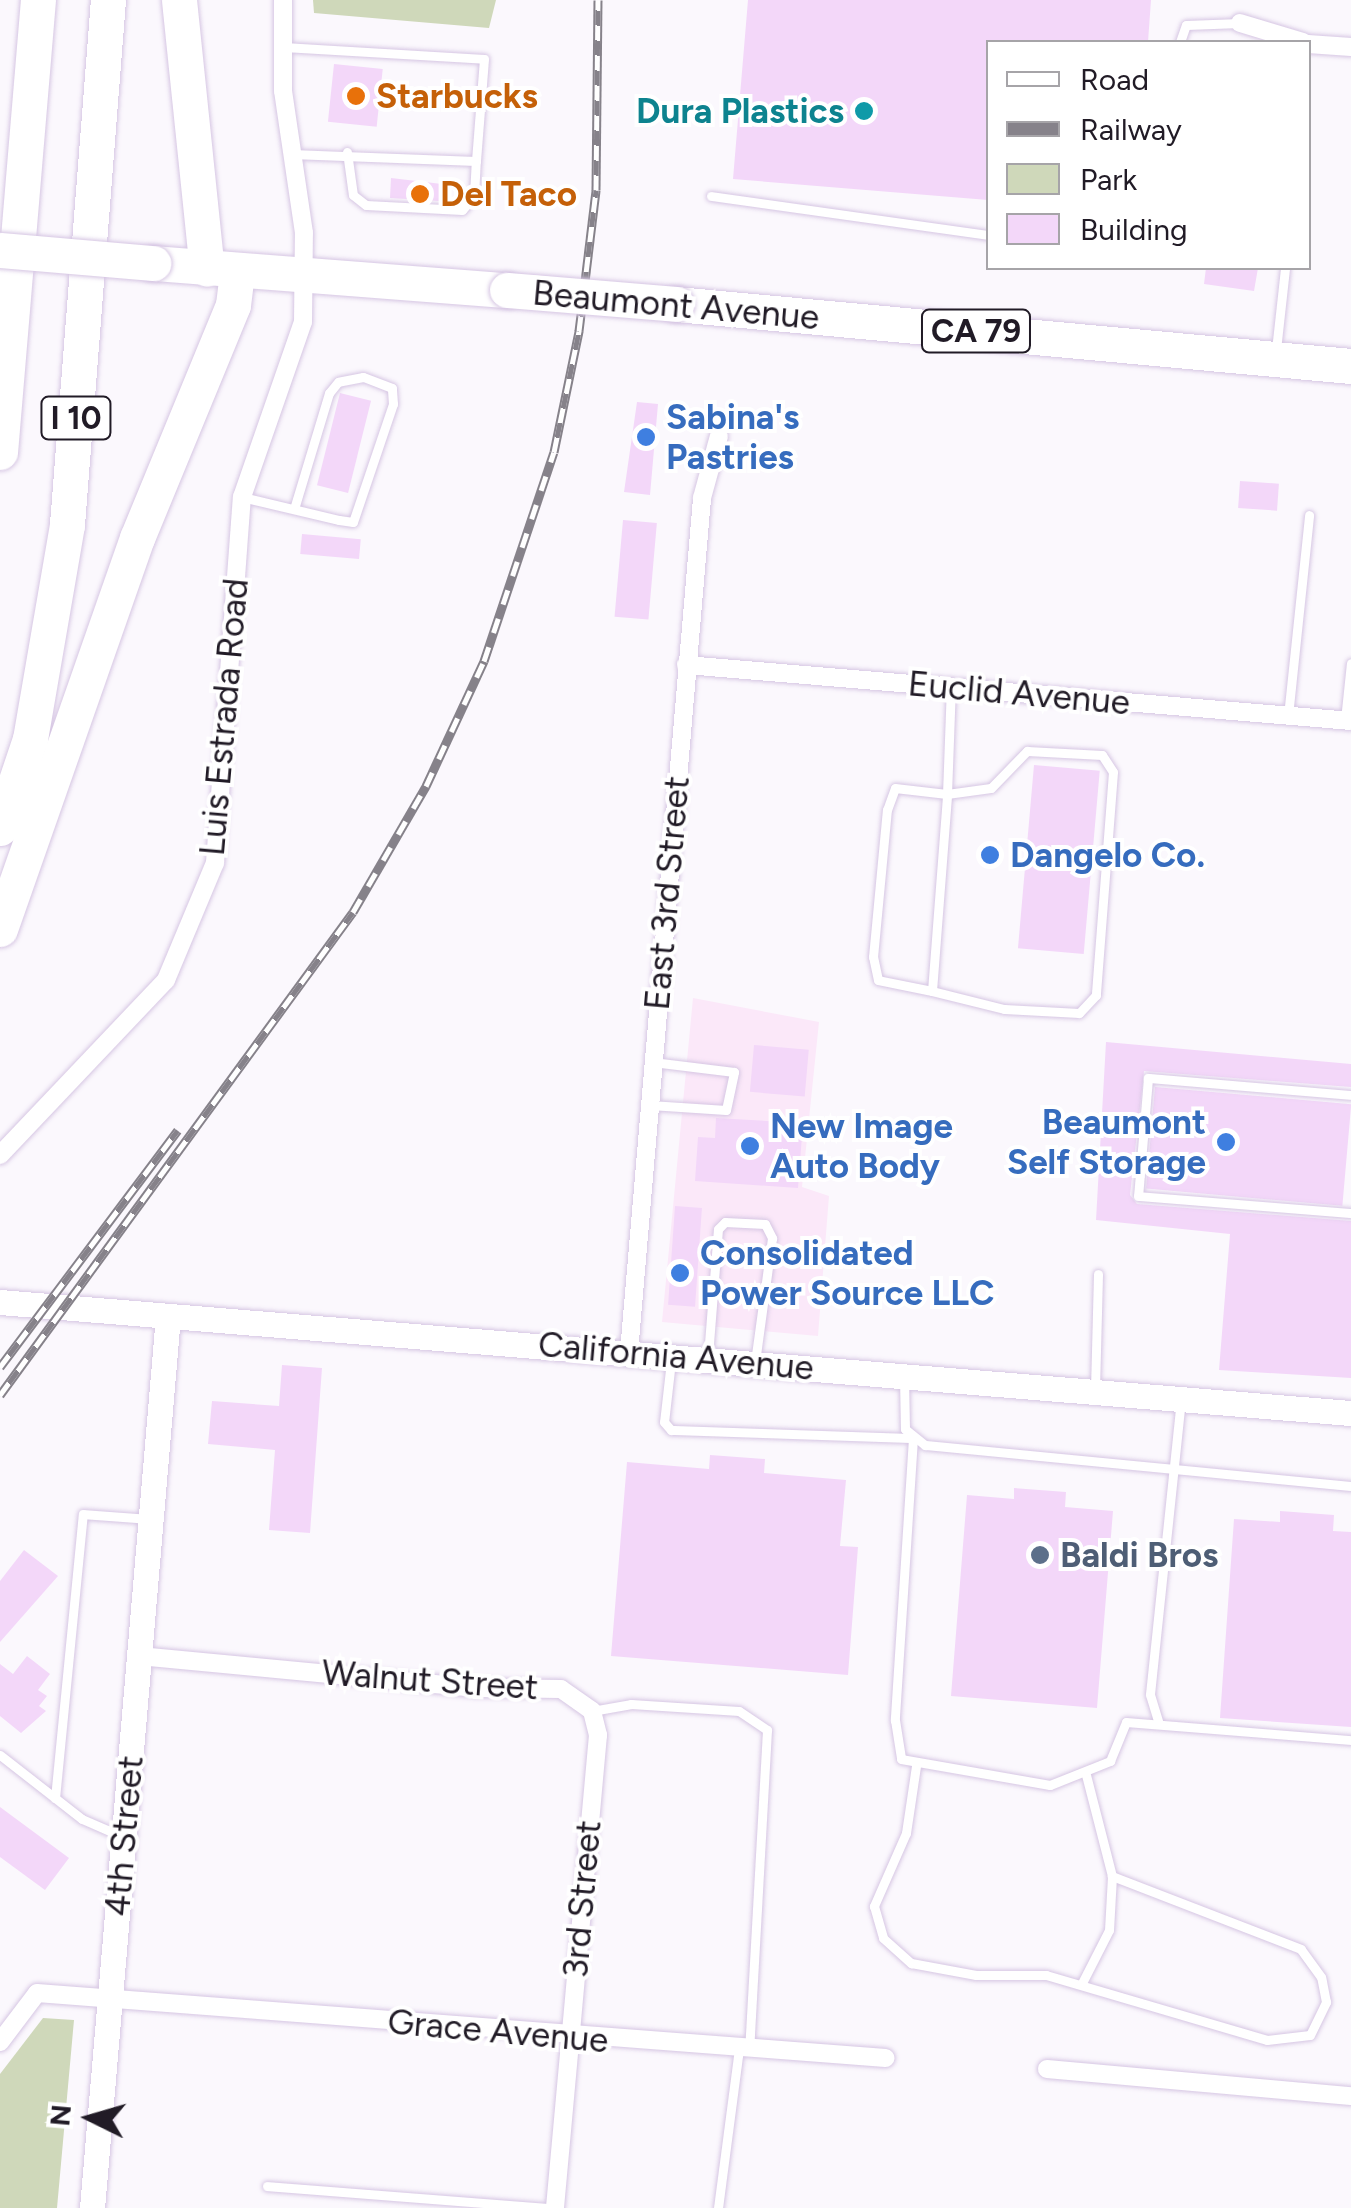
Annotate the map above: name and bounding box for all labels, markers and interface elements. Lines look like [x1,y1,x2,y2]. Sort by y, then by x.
legend [986,40,1311,270]
text: Road [1080,61,1149,98]
place label: Starbucks [376,75,538,117]
marker: Starbucks [345,85,367,107]
place label: Dura Plastics [636,90,844,132]
marker: Dura Plastics [853,100,875,122]
text: Railway [1080,111,1182,148]
text: Park [1080,161,1137,198]
place label: Del Taco [440,173,577,215]
marker: Del Taco [409,183,431,205]
text: Building [1080,211,1188,248]
street label: Beaumont Avenue [531,272,821,338]
road number: CA 79 [918,304,1034,358]
road number: I 10 [38,391,114,445]
place label: Sabina's Pastries [666,396,799,478]
marker: Sabina's Pastries [635,426,657,448]
street label: Luis Estrada Road [191,577,257,857]
street label: Euclid Avenue [906,662,1132,724]
street label: East 3rd Street [636,774,698,1012]
place label: Dangelo Co. [1010,834,1205,876]
marker: Dangelo Co. [979,844,1001,866]
place label: Beaumont Self Storage [1007,1101,1206,1183]
place label: New Image Auto Body [770,1105,953,1187]
marker: Beaumont Self Storage [1215,1131,1237,1153]
marker: New Image Auto Body [739,1135,761,1157]
place label: Consolidated Power Source LLC [700,1232,994,1314]
marker: Consolidated Power Source LLC [669,1262,691,1284]
street label: California Avenue [537,1323,815,1389]
place label: Baldi Bros [1060,1534,1218,1576]
marker: Baldi Bros [1029,1544,1051,1566]
street label: Walnut Street [320,1651,540,1709]
street label: 4th Street [96,1754,152,1918]
street label: 3rd Street [554,1818,610,1980]
street label: Grace Avenue [386,2000,610,2062]
north arrow [40,2068,140,2168]
text: N [42,2103,78,2128]

